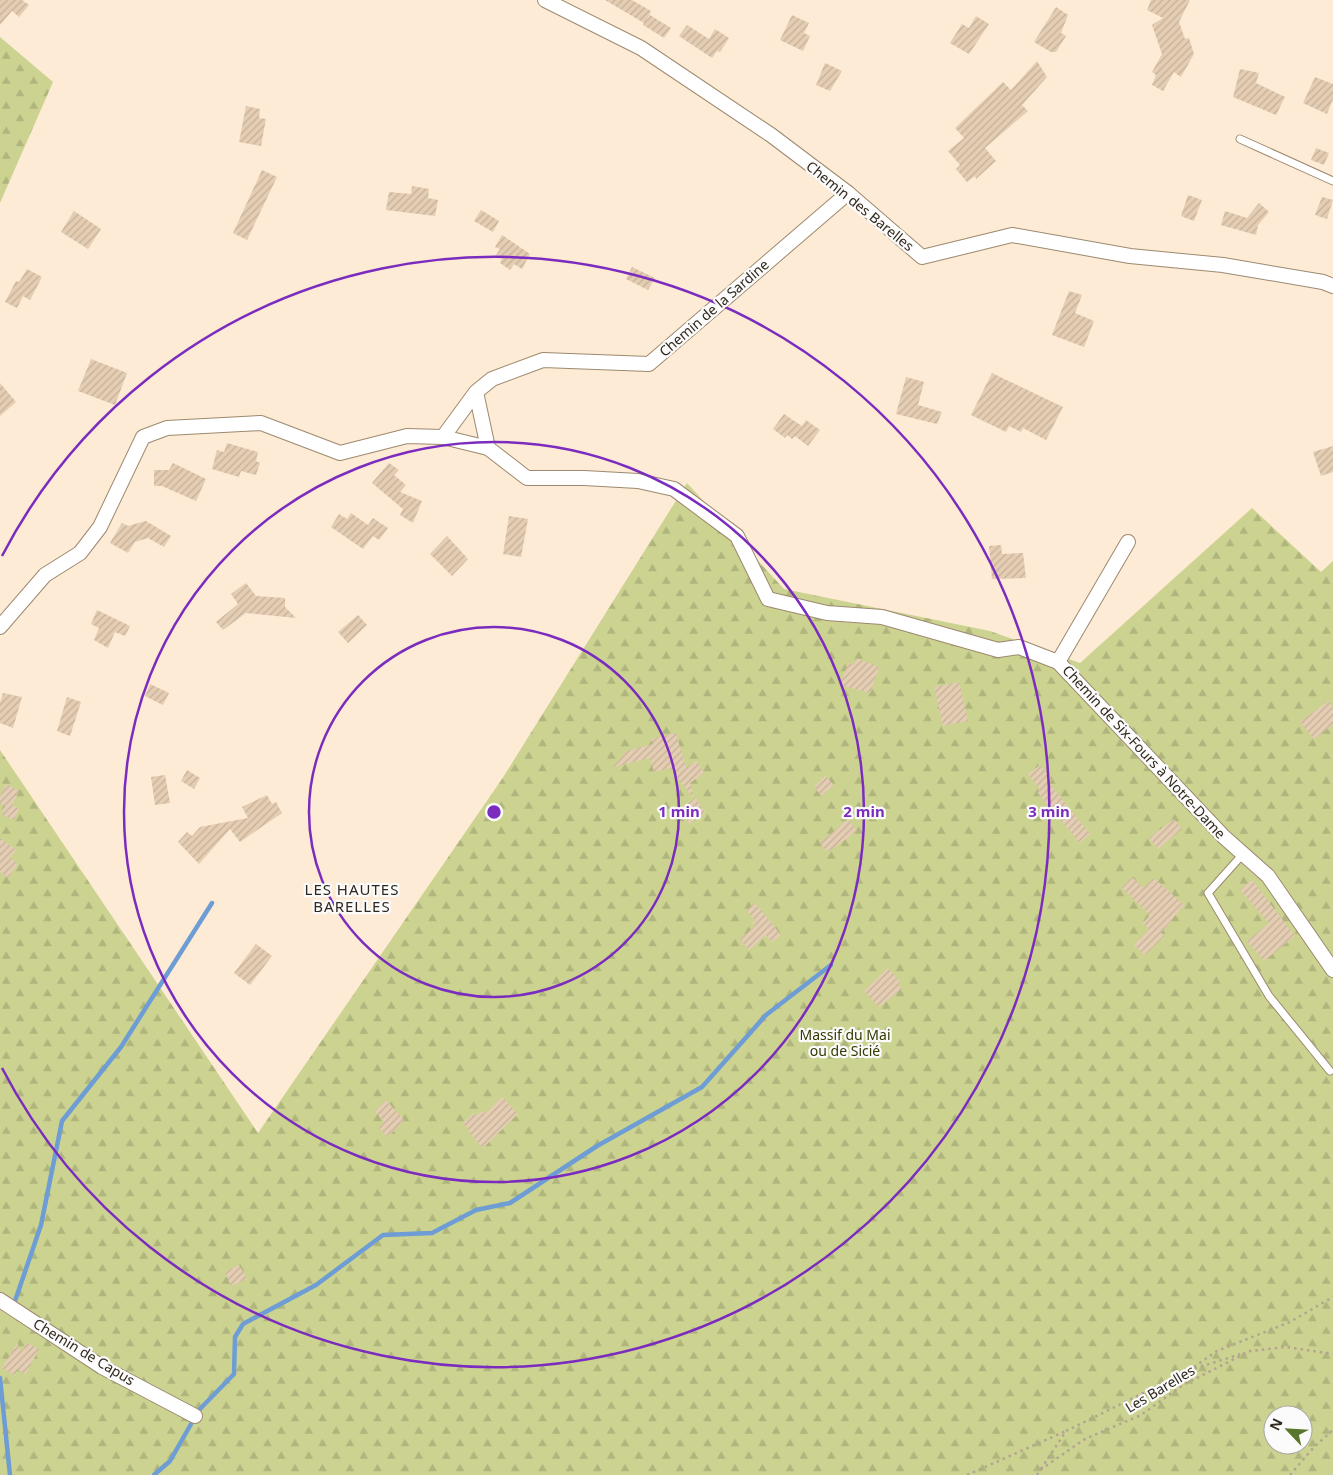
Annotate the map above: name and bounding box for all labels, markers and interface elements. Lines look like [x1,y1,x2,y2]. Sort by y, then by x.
street label: Chemin des Barelles [802,156,918,255]
street label: Chemin de la Sardine [655,255,773,361]
street label: Chemin de Six-Fours à Notre-Dame [1059,661,1230,843]
text: 1 min [658,801,700,821]
text: 2 min [843,801,885,821]
text: 3 min [1028,801,1070,821]
centre of rings [485,803,503,821]
district label: LES HAUTES BARELLES [305,879,399,916]
park label: Massif du Mai ou de Sicié [799,1025,891,1060]
street label: Chemin de Capus [30,1314,139,1390]
street label: Les Barelles [1122,1360,1198,1417]
north arrow [1263,1405,1313,1455]
text: N [1265,1415,1287,1433]

